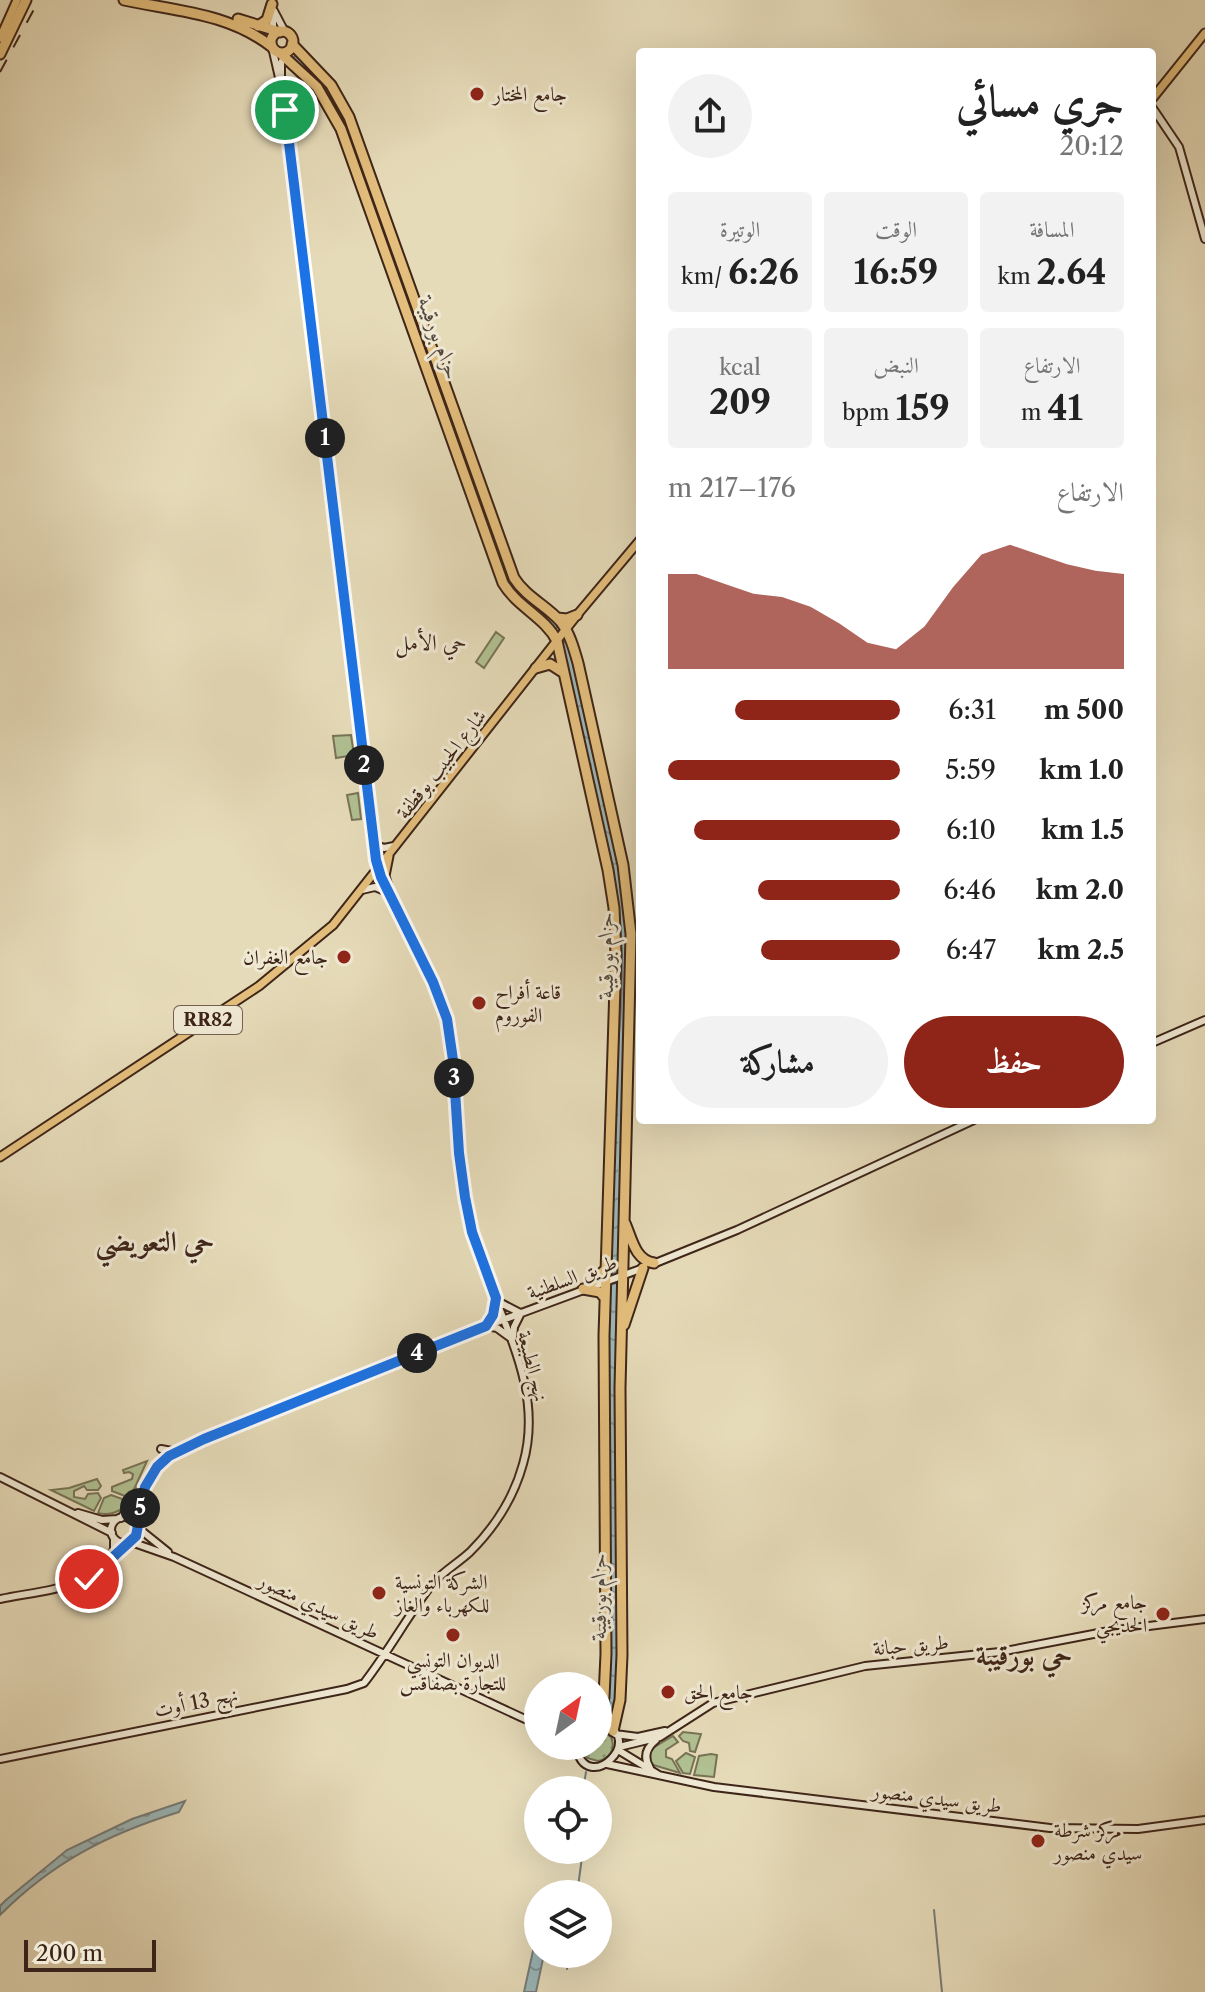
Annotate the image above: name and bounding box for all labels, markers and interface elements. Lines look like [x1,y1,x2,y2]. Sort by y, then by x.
text: جري مسائي [956,73,1124,127]
button: share [668,74,752,158]
pin [251,76,319,144]
place label: جامع المختار [491,82,567,112]
marker: جامع المختار [468,85,486,103]
icon: arrive [263,88,307,132]
text: 20:12 [1059,130,1124,162]
text: الوتيرة [720,216,760,243]
text: الوقت [875,216,917,243]
text: المسافة [1030,216,1074,243]
text: 6:26 [728,251,799,293]
text: 16:59 [854,251,938,293]
text: 2.64 [1037,251,1107,293]
text: /km [681,263,728,290]
text: km [997,263,1037,290]
water label: حزام بورقيبة [406,291,467,385]
text: النبض [873,352,919,379]
text: الارتفاع [1023,352,1081,379]
text: kcal [719,354,761,381]
text: 209 [709,381,771,423]
text: 159 [895,387,950,429]
text: 41 [1047,387,1083,429]
text: bpm [842,399,895,426]
text: m [1021,399,1047,426]
pin: 1 [305,418,345,458]
text: 1 [320,424,330,451]
text: 176–217 m [668,472,796,504]
text: الارتفاع [1057,476,1124,508]
district label: حي الأمل [395,627,467,661]
text: 6:31 [948,694,996,726]
text: 500 m [1044,694,1124,726]
street label: شارع الحبيب بوقطفة [391,704,496,827]
pin: 2 [344,745,384,785]
text: 2 [358,751,371,778]
text: 5:59 [945,754,996,786]
text: 1.0 km [1039,754,1124,786]
text: 6:10 [946,814,996,846]
text: 1.5 km [1041,814,1124,846]
text: 6:46 [943,874,996,906]
text: 2.0 km [1036,874,1124,906]
water label: حزام بورقيبة [592,912,625,1000]
text: 6:47 [946,934,996,966]
text: 2.5 km [1038,934,1124,966]
place label: جامع الغفران [243,945,328,975]
marker: جامع الغفران [335,948,353,966]
place label: قاعة أفراح الفوروم [495,978,561,1033]
marker: قاعة أفراح الفوروم [470,994,488,1012]
road number: RR82 [174,1006,242,1034]
button: مشاركة [668,1016,888,1108]
button: حفظ [904,1016,1124,1108]
pin: 3 [434,1058,474,1098]
text: 3 [448,1064,460,1091]
district label: حي التعويضي [96,1224,214,1268]
street label: طريق السلطنية [524,1250,620,1305]
street label: نهج الطبيعة [507,1328,553,1405]
pin: 4 [397,1333,437,1373]
text: 4 [410,1339,424,1366]
pin: 5 [120,1488,160,1528]
text: 5 [134,1494,146,1521]
pin [55,1545,123,1613]
water label: حزام بورقيبة [585,1553,618,1641]
icon: check [67,1557,111,1601]
street label: طريق سيدي منصور [251,1567,383,1648]
place label: الشركة التونسية للكهرباء والغاز [393,1570,489,1618]
marker: الشركة التونسية للكهرباء والغاز [370,1584,388,1602]
place label: جامع مركز الحديجي [1080,1590,1147,1644]
marker: جامع مركز الحديجي [1154,1605,1172,1623]
marker: الديوان التونسي للتجارة بصفاقس [444,1626,462,1644]
street label: طريق حبانة [872,1630,950,1661]
district label: حي بورقيبة [976,1638,1072,1678]
place label: الديوان التونسي للتجارة بصفاقس [400,1648,506,1697]
north arrow [524,1672,612,1760]
map controls [524,1672,612,1968]
street label: نهج 13 أوت [152,1680,241,1728]
place label: جامع الحق [684,1680,753,1710]
marker: جامع الحق [659,1683,677,1701]
button: locate [524,1776,612,1864]
street label: طريق سيدي منصور [868,1778,1003,1822]
place label: مركز شرطة سيدي منصور [1052,1818,1142,1869]
marker: مركز شرطة سيدي منصور [1029,1832,1047,1850]
button: layers [524,1880,612,1968]
scale bar [24,1936,156,1972]
text: 200 m [36,1940,103,1967]

